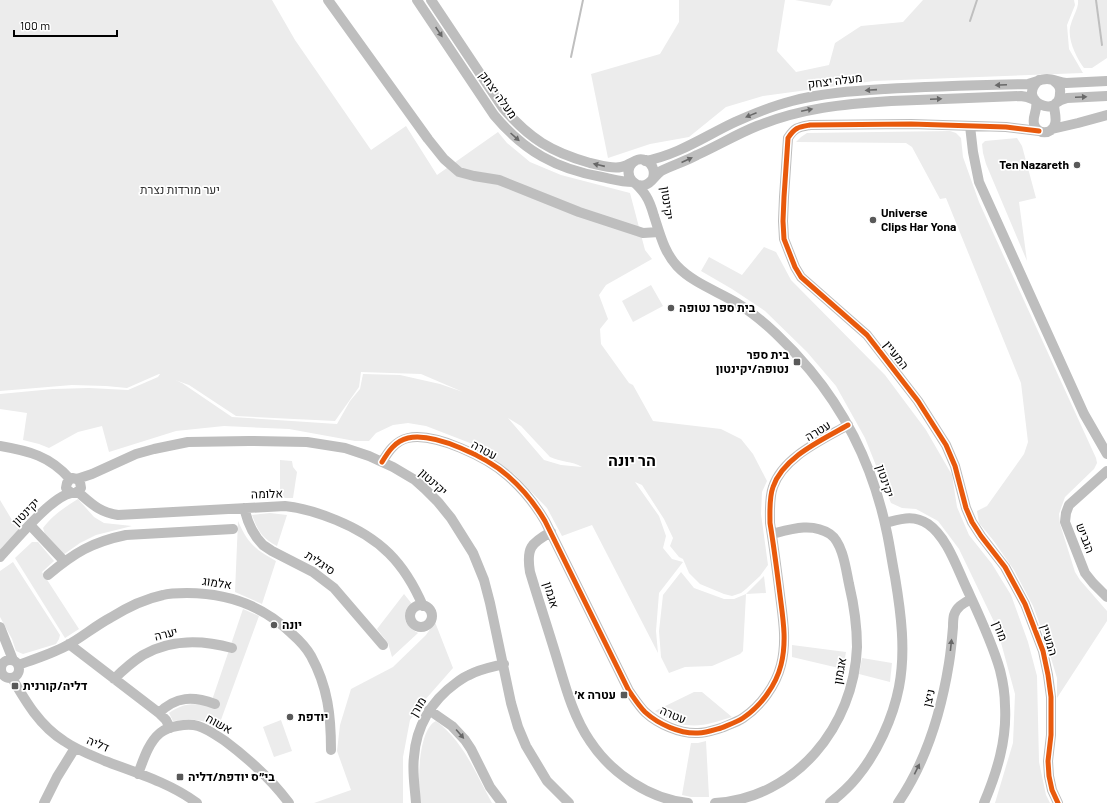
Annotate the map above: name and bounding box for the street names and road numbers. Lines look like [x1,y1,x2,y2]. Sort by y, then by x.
street label: מעלה יצחק [477,68,521,121]
street label: מעלה יצחק [807,70,863,90]
street label: יקינטון [659,185,677,220]
street label: המעיין [881,337,912,371]
street label: עטרה [802,417,833,443]
street label: עטרה [469,436,500,462]
street label: יקינטון [874,463,898,499]
street label: יקינטון [417,465,451,498]
street label: אלומה [251,485,284,501]
street label: יקינטון [9,495,42,528]
street label: הגביש [1074,521,1098,555]
street label: סיגלית [303,547,338,577]
street label: אלמוג [201,573,233,591]
street label: אגמון [541,580,563,610]
street label: מורן [991,618,1011,643]
street label: המעיין [1039,622,1061,657]
street label: יערה [153,623,179,643]
street label: אגמון [830,656,848,685]
street label: ניצן [919,687,937,708]
street label: מורן [406,694,428,719]
street label: עטרה [658,702,689,726]
street label: אשוח [204,710,235,736]
street label: דליה [85,732,112,754]

